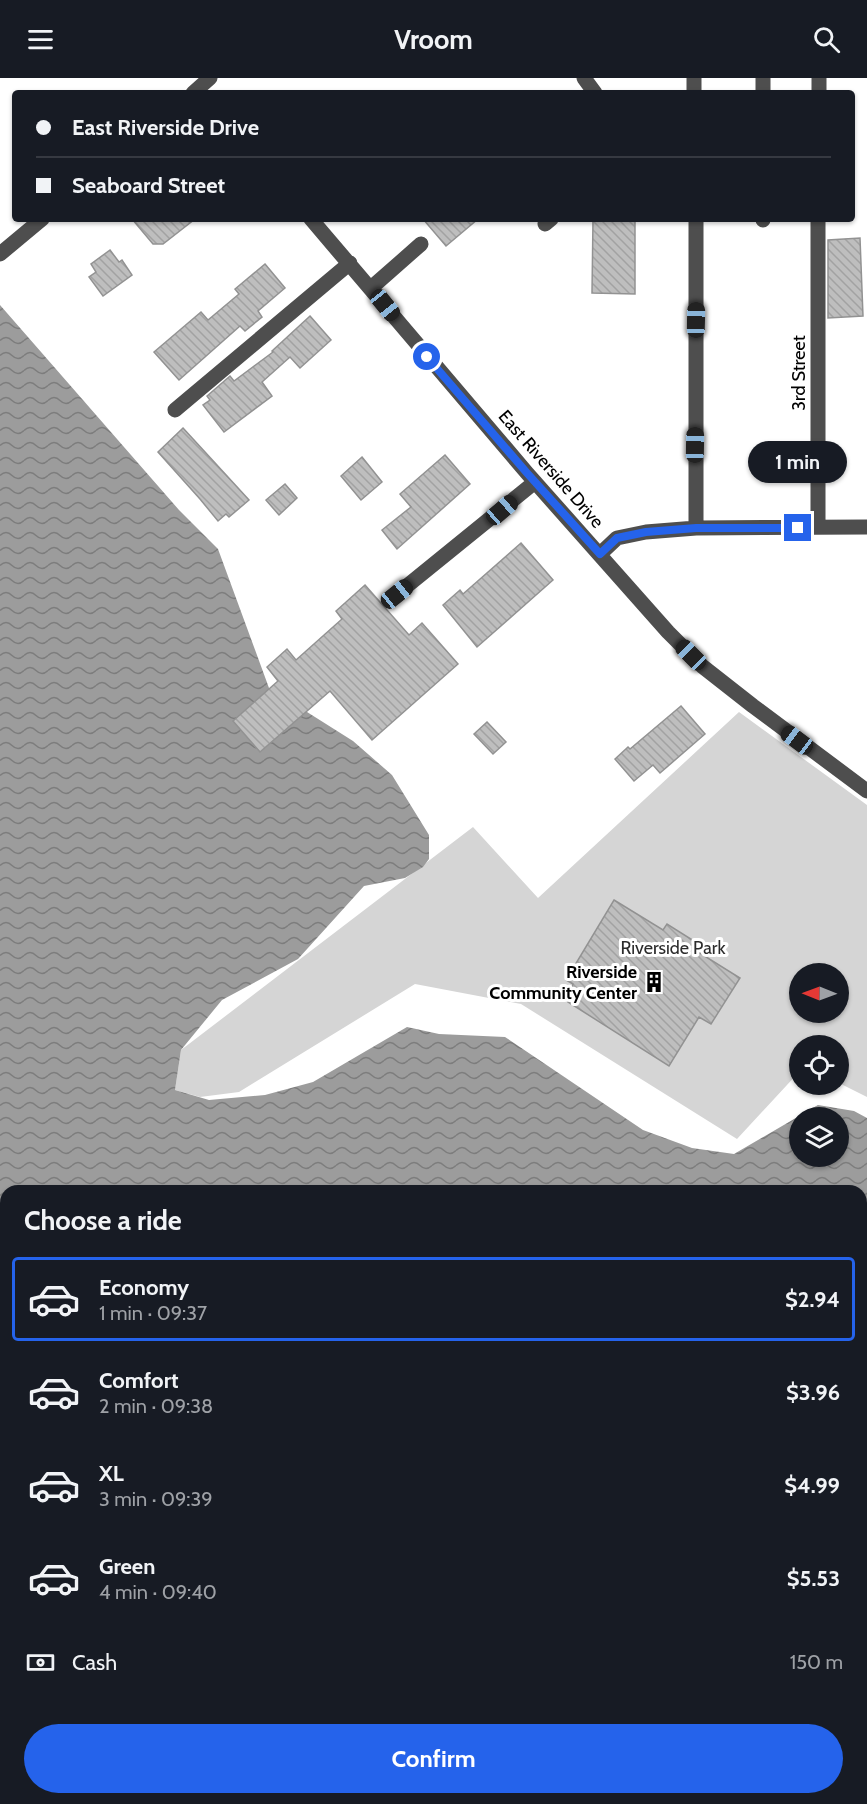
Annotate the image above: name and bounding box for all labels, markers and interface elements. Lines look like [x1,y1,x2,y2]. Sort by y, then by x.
icon: menu [24,23,57,56]
text: Vroom [394,23,473,56]
icon: search [810,23,843,56]
text: East Riverside Drive [72,114,259,141]
text: Seaboard Street [72,172,225,199]
car [367,285,403,325]
car [687,302,705,338]
street label: 3rd Street [788,335,810,411]
route start [413,343,440,370]
street label: East Riverside Drive [494,405,608,533]
car [686,427,704,463]
callout: 1 min [748,441,848,483]
text: 1 min [775,450,820,474]
car [483,491,521,529]
route end [784,514,811,541]
car [377,576,417,612]
car [672,636,710,674]
car [777,722,817,758]
park label: Riverside Park [620,937,726,959]
place label: Riverside Community Center [489,961,637,1004]
north arrow [789,963,849,1023]
map controls [789,963,849,1167]
building icon: Riverside Community Center [642,970,666,994]
button: locate [789,1035,849,1095]
button: layers [789,1107,849,1167]
text: Choose a ride [24,1204,182,1237]
icon: car [27,1272,81,1326]
text: Economy [99,1274,189,1301]
text: $2.94 [785,1286,840,1313]
text: 1 min · 09:37 [99,1301,207,1325]
icon: car [27,1365,81,1419]
text: Comfort [99,1367,178,1394]
text: $3.96 [786,1379,840,1406]
text: 2 min · 09:38 [99,1394,213,1418]
icon: car [27,1458,81,1512]
text: XL [99,1460,124,1487]
text: $4.99 [784,1472,840,1499]
text: 3 min · 09:39 [99,1487,213,1511]
icon: car [27,1551,81,1605]
text: Green [99,1553,155,1580]
text: $5.53 [787,1565,840,1592]
text: 4 min · 09:40 [99,1580,217,1604]
icon: cash [24,1646,57,1679]
text: Cash [72,1649,117,1676]
text: 150 m [790,1650,843,1674]
button: Confirm [24,1724,843,1793]

